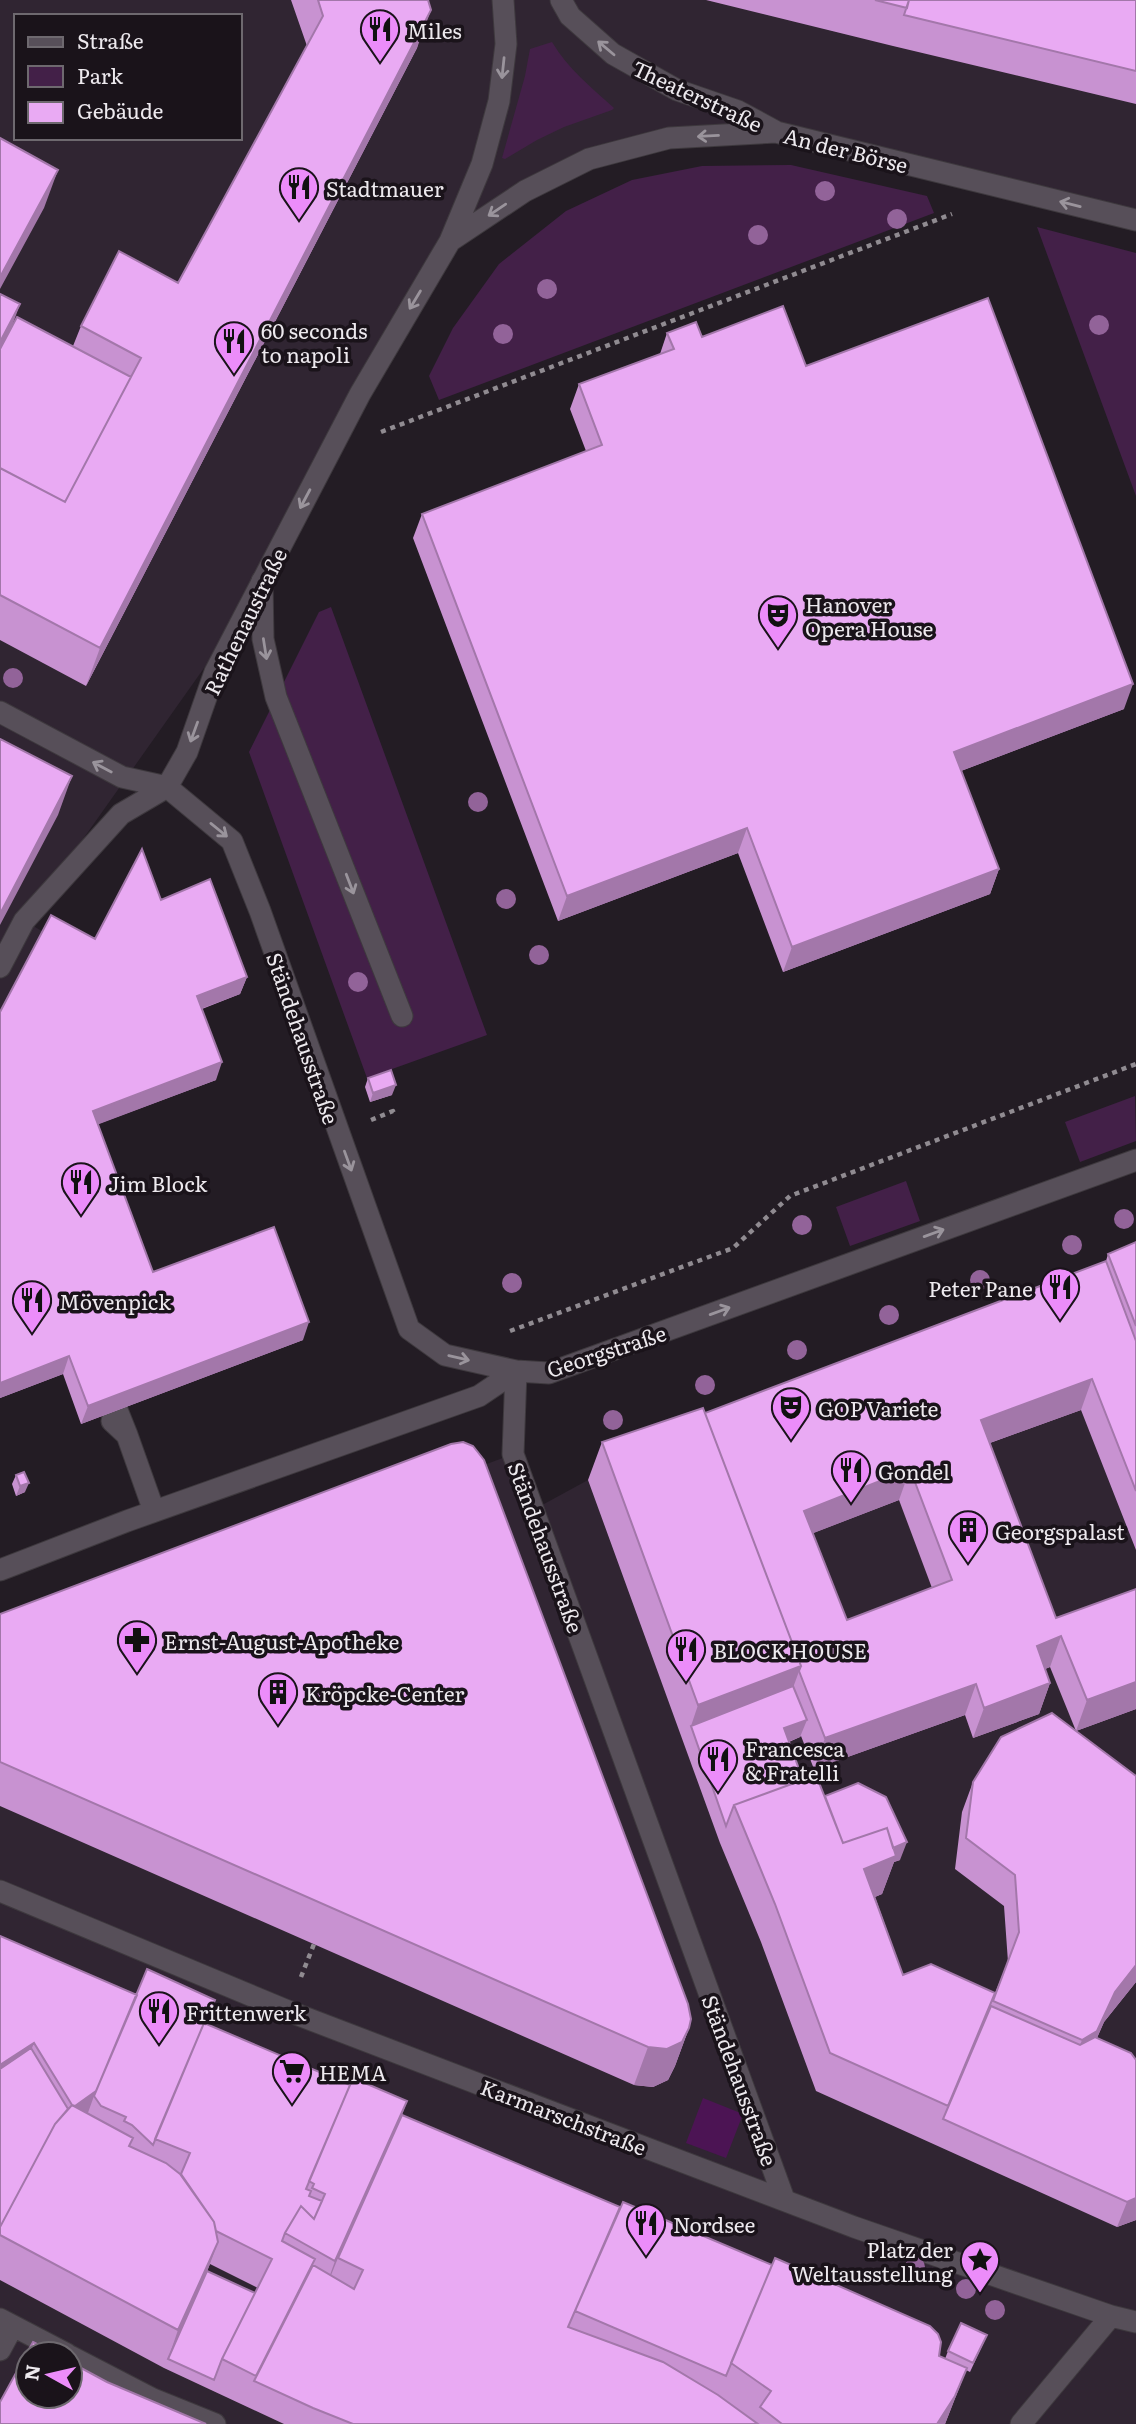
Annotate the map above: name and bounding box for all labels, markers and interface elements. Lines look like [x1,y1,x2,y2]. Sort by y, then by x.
restaurant icon: Miles [359,8,401,63]
legend [14,14,242,140]
place label: Miles [407,14,462,45]
text: Straße [77,24,144,55]
one-way arrow [598,40,616,56]
street label: Theaterstraße [628,51,768,139]
one-way arrow [497,56,510,79]
text: Park [77,59,123,90]
text: Gebäude [77,94,164,125]
street label: An der Börse [781,119,911,179]
one-way arrow [697,129,720,142]
restaurant icon: Stadtmauer [278,166,320,221]
place label: Stadtmauer [326,172,444,203]
one-way arrow [1059,197,1082,210]
one-way arrow [488,203,507,217]
one-way arrow [408,289,422,309]
place label: 60 seconds to napoli [261,314,368,369]
restaurant icon: 60 seconds to napoli [213,320,255,375]
one-way arrow [298,488,311,509]
street label: Rathenaustraße [195,542,293,700]
place label: Hanover Opera House [805,588,933,643]
theatre icon: Hanover Opera House [757,594,799,649]
one-way arrow [259,637,272,660]
one-way arrow [186,721,199,743]
one-way arrow [92,759,113,773]
one-way arrow [210,823,228,838]
one-way arrow [345,872,358,894]
street label: Ständehausstraße [260,948,348,1128]
one-way arrow [343,1150,355,1172]
restaurant icon: Jim Block [60,1161,102,1216]
place label: Jim Block [108,1167,207,1198]
one-way arrow [922,1226,944,1238]
restaurant icon: Peter Pane [1039,1266,1081,1321]
place label: Peter Pane [928,1272,1033,1303]
restaurant icon: Mövenpick [11,1279,53,1334]
place label: Mövenpick [59,1285,171,1316]
one-way arrow [708,1304,730,1316]
street label: Georgstraße [542,1316,670,1384]
one-way arrow [447,1352,470,1365]
theatre icon: GOP Variete [770,1386,812,1441]
place label: GOP Variete [818,1392,939,1423]
restaurant icon: Gondel [830,1449,872,1504]
place label: Gondel [878,1455,950,1486]
street label: Ständehausstraße [502,1457,592,1637]
building icon: Georgspalast [947,1509,989,1564]
place label: Georgspalast [995,1515,1125,1546]
pharmacy icon: Ernst-August-Apotheke [116,1619,158,1674]
place label: Ernst-August-Apotheke [164,1625,399,1656]
restaurant icon: BLOCK HOUSE [665,1628,707,1683]
place label: BLOCK HOUSE [713,1634,867,1665]
building icon: Kröpcke-Center [257,1671,299,1726]
place label: Kröpcke-Center [305,1677,465,1708]
place label: Francesca & Fratelli [745,1732,845,1787]
restaurant icon: Francesca & Fratelli [697,1738,739,1793]
restaurant icon: Frittenwerk [138,1990,180,2045]
street label: Ständehausstraße [696,1990,786,2170]
place label: Frittenwerk [186,1996,306,2027]
supermarket icon: HEMA [271,2050,313,2105]
place label: HEMA [319,2056,387,2087]
street label: Karmarschstraße [477,2070,651,2162]
restaurant icon: Nordsee [625,2202,667,2257]
place label: Nordsee [673,2208,756,2239]
place label: Platz der Weltausstellung [792,2233,953,2288]
place icon: Platz der Weltausstellung [959,2239,1001,2294]
north arrow [14,2340,84,2410]
text: N [16,2363,46,2382]

